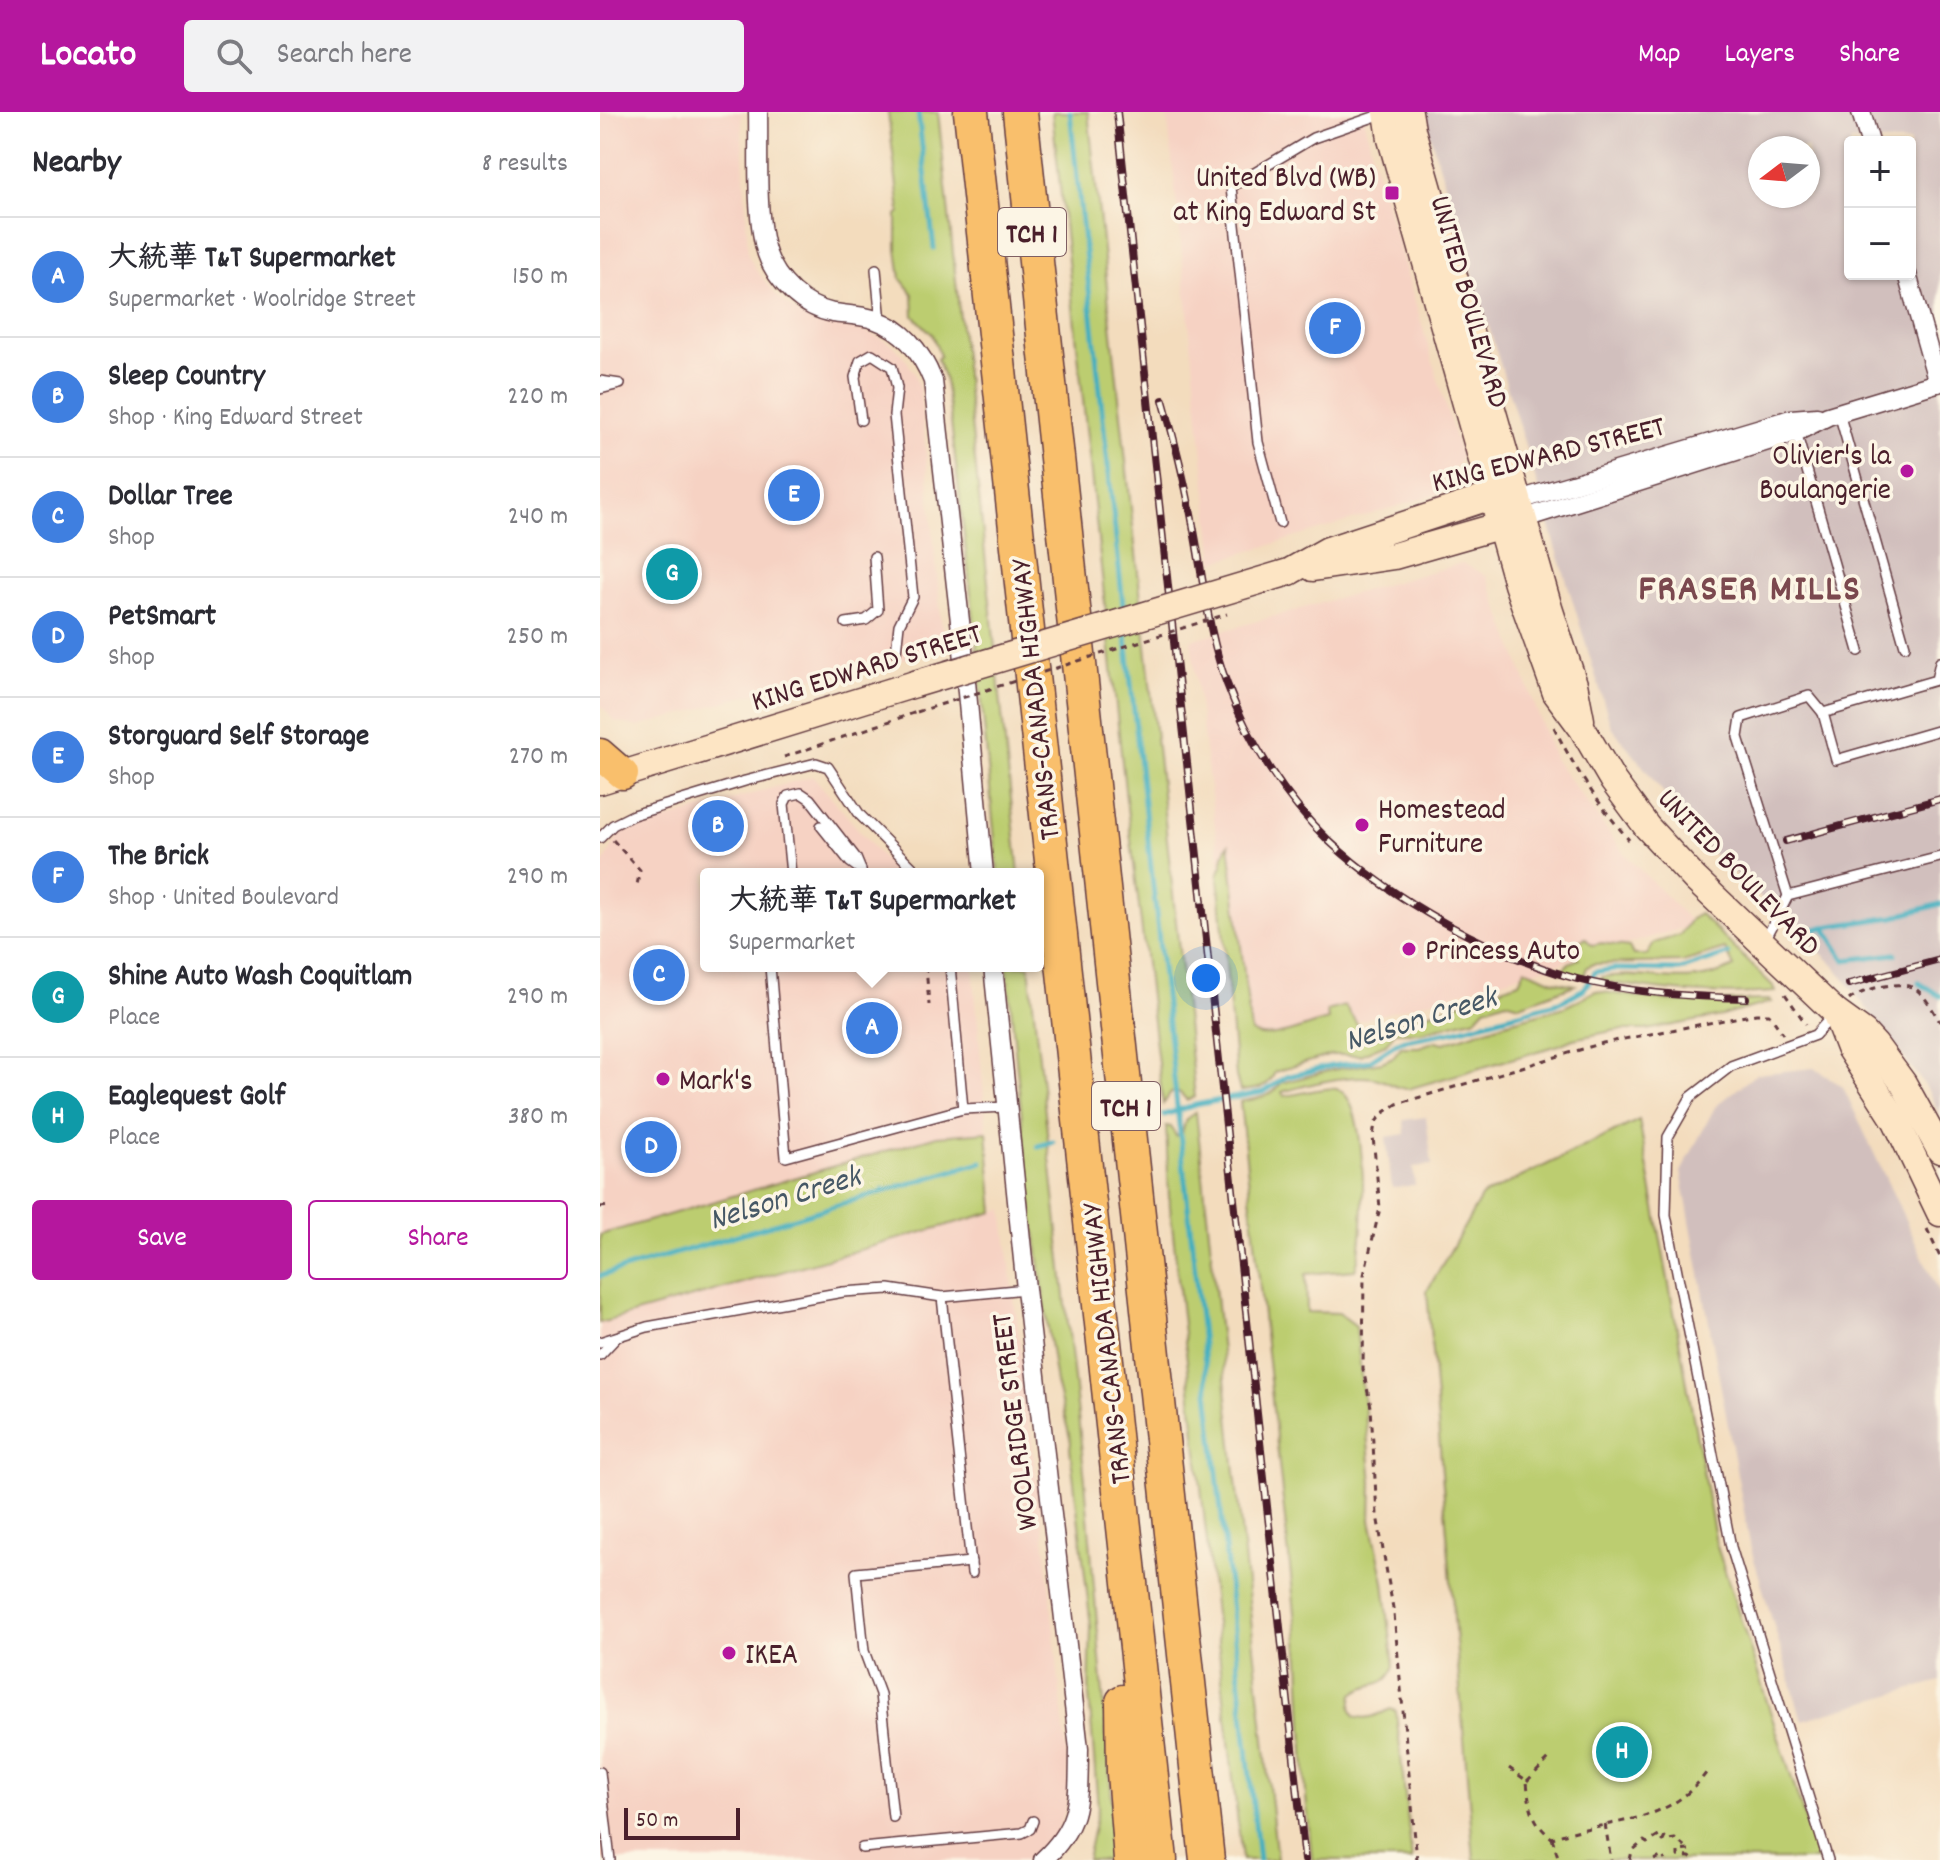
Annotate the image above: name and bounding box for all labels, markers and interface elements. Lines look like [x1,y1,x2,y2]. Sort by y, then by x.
search box [184,20,744,92]
text: Locato [40,29,136,84]
icon: search [212,34,256,78]
text: Search here [276,35,412,78]
text: Map [1638,36,1681,76]
text: Layers [1725,36,1795,76]
text: Share [1839,36,1900,76]
north arrow [1748,136,1820,208]
map controls [1844,136,1916,280]
button: + [1844,136,1916,208]
text: Nearby [32,140,121,189]
text: 8 results [482,146,568,183]
place label: United Blvd (WB) at King Edward St [1173,159,1376,236]
marker: United Blvd (WB) at King Edward St [1383,184,1401,202]
street label: UNITED BOULEVARD [1416,191,1518,414]
road number: TCH 1 [998,208,1066,256]
button: − [1844,208,1916,280]
text: 大統華 T&T Supermarket [108,239,396,282]
text: A [51,259,65,296]
text: 150 m [512,259,568,296]
text: Supermarket · Woolridge Street [108,282,416,319]
pin: F [1309,298,1361,358]
text: Sleep Country [108,357,265,400]
text: B [52,379,64,416]
text: 220 m [507,379,568,416]
text: Shop · King Edward Street [108,400,363,437]
street label: KING EDWARD STREET [1428,408,1670,507]
place label: Olivier's la Boulangerie [1759,437,1892,514]
marker: Olivier's la Boulangerie [1898,462,1916,480]
pin: E [768,465,820,525]
text: Dollar Tree [108,477,233,520]
text: C [52,499,64,536]
text: 240 m [508,499,568,536]
text: Shop [108,520,155,557]
pin: G [646,544,698,604]
street label: TRANS-CANADA HIGHWAY [1002,556,1075,842]
district label: FRASER MILLS [1638,564,1862,619]
text: PetSmart [108,597,216,640]
street label: KING EDWARD STREET [747,615,988,726]
text: D [51,619,65,656]
text: 250 m [507,619,568,656]
text: Shop [108,640,155,677]
text: Storguard Self Storage [108,717,369,760]
text: E [52,739,64,776]
text: 270 m [509,739,568,776]
text: Shop [108,760,155,797]
street label: UNITED BOULEVARD [1645,780,1828,968]
place label: Homestead Furniture [1378,791,1506,868]
pin: B [692,796,744,856]
marker: Homestead Furniture [1353,816,1371,834]
text: The Brick [108,837,209,880]
text: F [52,859,64,896]
text: 290 m [507,859,568,896]
popup [700,868,1044,972]
text: Shop · United Boulevard [108,880,339,917]
text: 大統華 T&T Supermarket [728,882,1016,925]
text: Supermarket [728,925,855,962]
place label: Princess Auto [1425,932,1580,975]
marker: Princess Auto [1400,940,1418,958]
pin: C [633,945,685,1005]
text: Shine Auto Wash Coquitlam [108,957,412,1000]
your location [1186,958,1226,998]
water label: Nelson Creek [1340,976,1506,1067]
text: G [51,979,65,1016]
text: 290 m [507,979,568,1016]
pin: A [846,998,898,1058]
text: Place [108,1000,160,1037]
place label: Mark's [679,1062,753,1105]
marker: Mark's [654,1070,672,1088]
text: Eaglequest Golf [108,1077,285,1120]
road number: TCH 1 [1092,1082,1160,1130]
text: H [51,1099,65,1136]
text: 380 m [508,1099,568,1136]
pin: D [625,1117,677,1177]
text: Place [108,1120,160,1157]
water label: Nelson Creek [704,1155,870,1246]
button: Save [32,1200,292,1280]
button: Share [308,1200,568,1280]
street label: TRANS-CANADA HIGHWAY [1073,1200,1146,1486]
street label: WOOLRIDGE STREET [983,1311,1052,1532]
place label: IKEA [745,1636,798,1679]
marker: IKEA [720,1644,738,1662]
pin: H [1596,1722,1648,1782]
scale bar [624,1804,740,1840]
text: 50 m [636,1806,678,1837]

